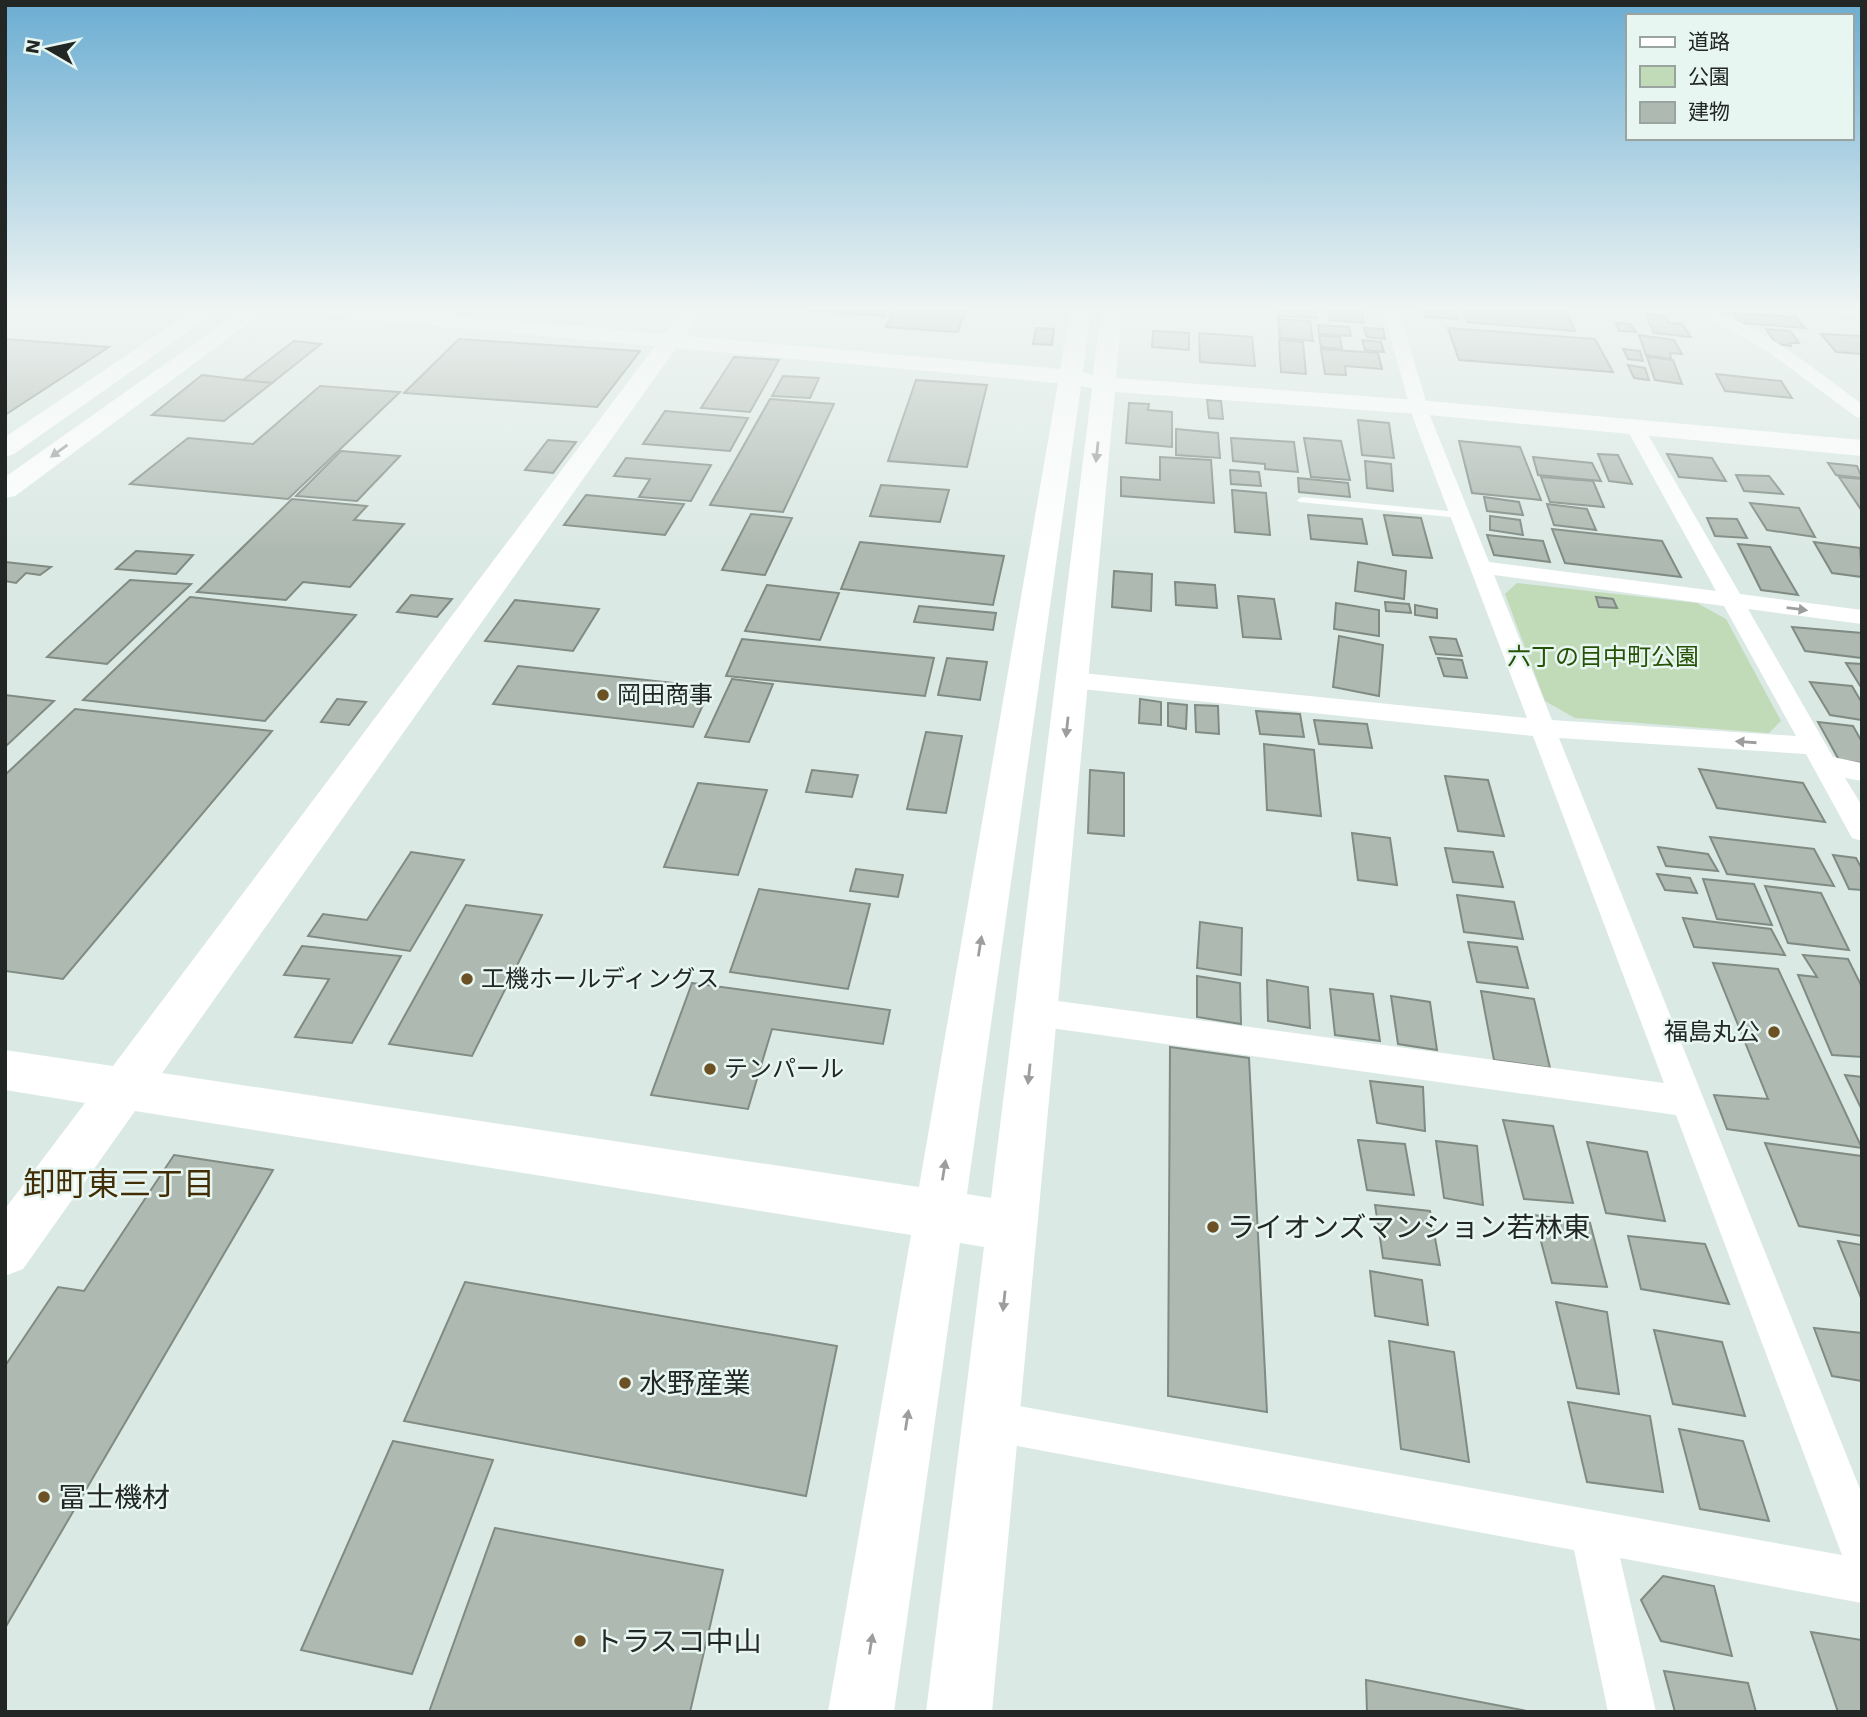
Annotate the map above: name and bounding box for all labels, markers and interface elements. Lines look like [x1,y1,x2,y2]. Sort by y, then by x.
north arrow [14,14,84,84]
legend [1626,14,1853,140]
text: 道路 [1688,29,1730,54]
text: N [20,38,45,55]
text: 公園 [1688,64,1730,89]
text: 建物 [1688,99,1730,124]
one-way arrow [1092,441,1103,463]
one-way arrow [50,444,68,458]
one-way arrow [1786,604,1808,615]
park label: 六丁の目中町公園 [1507,643,1699,671]
place label: 岡田商事 [617,681,713,709]
marker: 岡田商事 [595,687,611,703]
one-way arrow [1062,716,1073,738]
one-way arrow [1734,736,1756,747]
one-way arrow [975,935,986,957]
place label: 工機ホールディングス [481,965,719,993]
marker: 工機ホールディングス [459,971,475,987]
place label: 福島丸公 [1664,1018,1760,1046]
marker: 福島丸公 [1766,1024,1782,1040]
place label: テンパール [724,1055,844,1083]
marker: テンパール [702,1061,718,1077]
one-way arrow [1023,1064,1034,1086]
one-way arrow [939,1159,950,1181]
district label: 卸町東三丁目 [23,1165,215,1203]
place label: ライオンズマンション若林東 [1227,1211,1590,1244]
marker: ライオンズマンション若林東 [1205,1219,1221,1235]
one-way arrow [998,1290,1009,1312]
place label: 水野産業 [639,1367,751,1400]
marker: 水野産業 [617,1375,633,1391]
one-way arrow [902,1409,913,1431]
place label: 冨士機材 [58,1481,170,1514]
marker: 冨士機材 [36,1489,52,1505]
place label: トラスコ中山 [594,1625,761,1658]
marker: トラスコ中山 [572,1633,588,1649]
one-way arrow [866,1633,877,1655]

